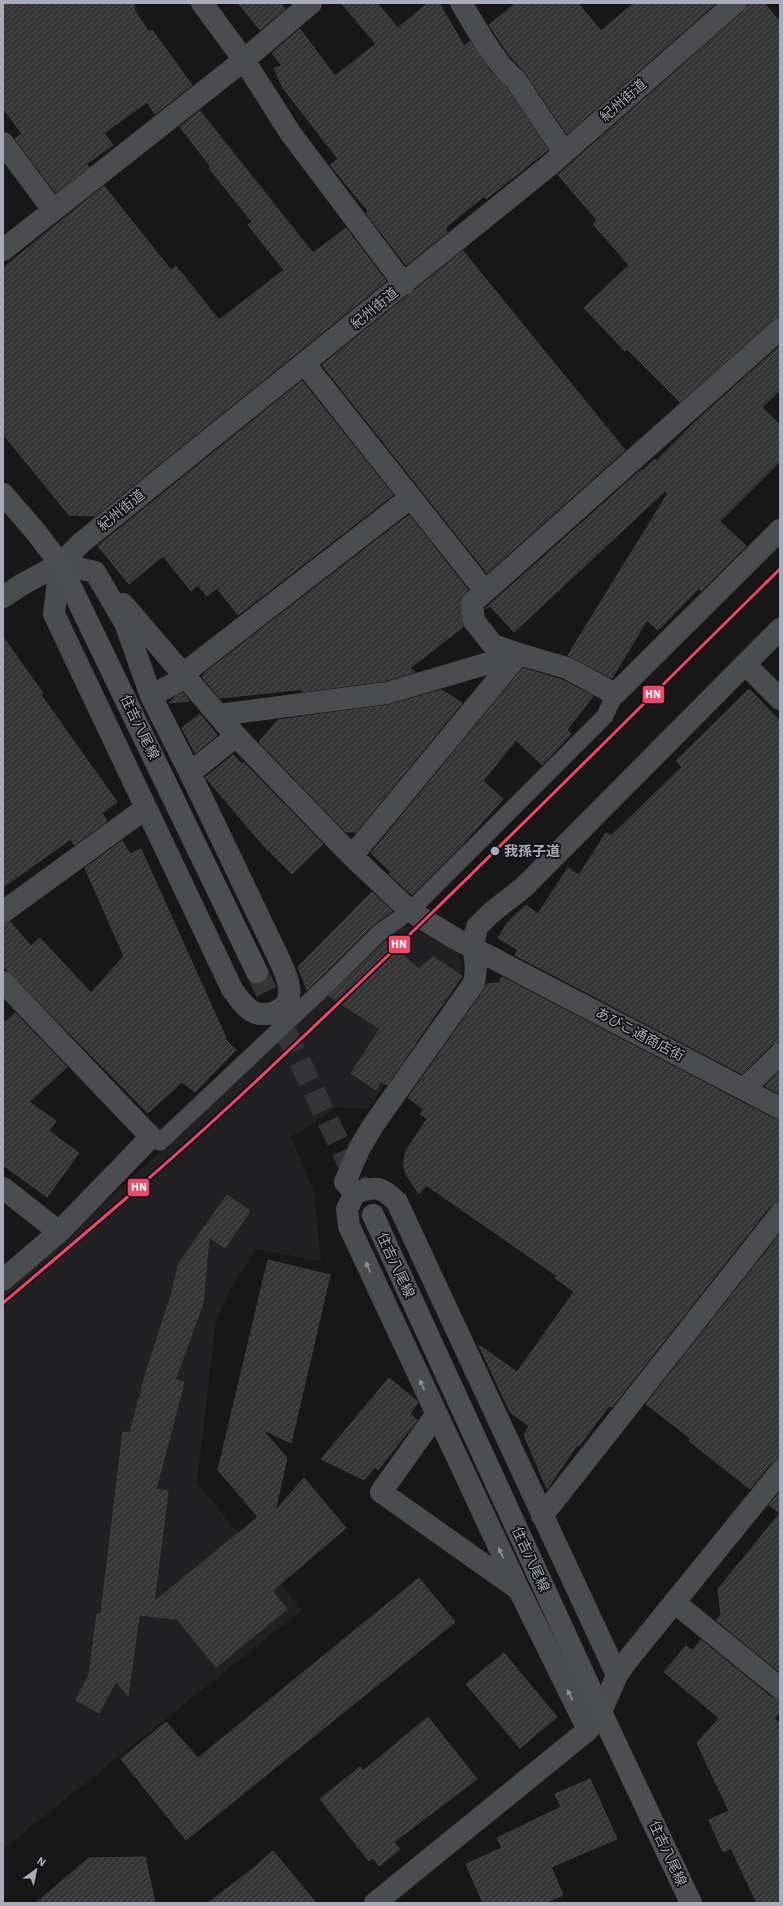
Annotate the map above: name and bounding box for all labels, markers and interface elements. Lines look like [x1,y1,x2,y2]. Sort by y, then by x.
street label: 紀州街道 [596,75,650,125]
street label: 紀州街道 [347,283,401,333]
street label: 紀州街道 [94,485,148,535]
line badge: HN [642,685,665,704]
text: HN [645,687,661,701]
street label: 住吉八尾線 [117,692,163,762]
place label: 我孫子道 [504,842,560,860]
marker: 我孫子道 [489,845,501,857]
line badge: HN [388,935,411,954]
text: HN [391,937,407,951]
street label: あびこ通商店街 [593,1003,687,1065]
line badge: HN [127,1178,150,1197]
text: HN [131,1180,147,1194]
street label: 住吉八尾線 [373,1229,419,1301]
one-way arrow [365,1261,371,1272]
one-way arrow [419,1379,425,1390]
street label: 住吉八尾線 [508,1523,554,1595]
one-way arrow [498,1547,504,1559]
one-way arrow [567,1689,573,1701]
street label: 住吉八尾線 [645,1817,691,1889]
north arrow [16,1850,56,1890]
text: N [34,1854,49,1870]

